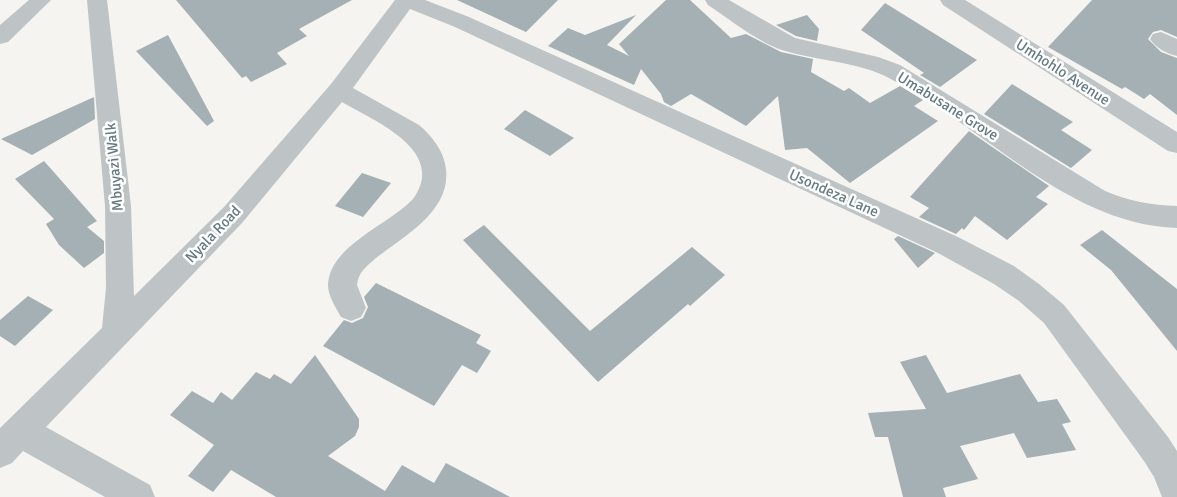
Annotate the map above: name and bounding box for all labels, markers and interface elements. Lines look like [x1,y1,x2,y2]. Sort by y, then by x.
street label: Umhohlo Avenue [1013,35,1113,109]
street label: Umabusane Grove [894,68,1002,144]
street label: Mbuyazi Walk [101,122,127,212]
street label: Usondeza Lane [786,165,882,221]
street label: Nyala Road [181,202,245,266]

